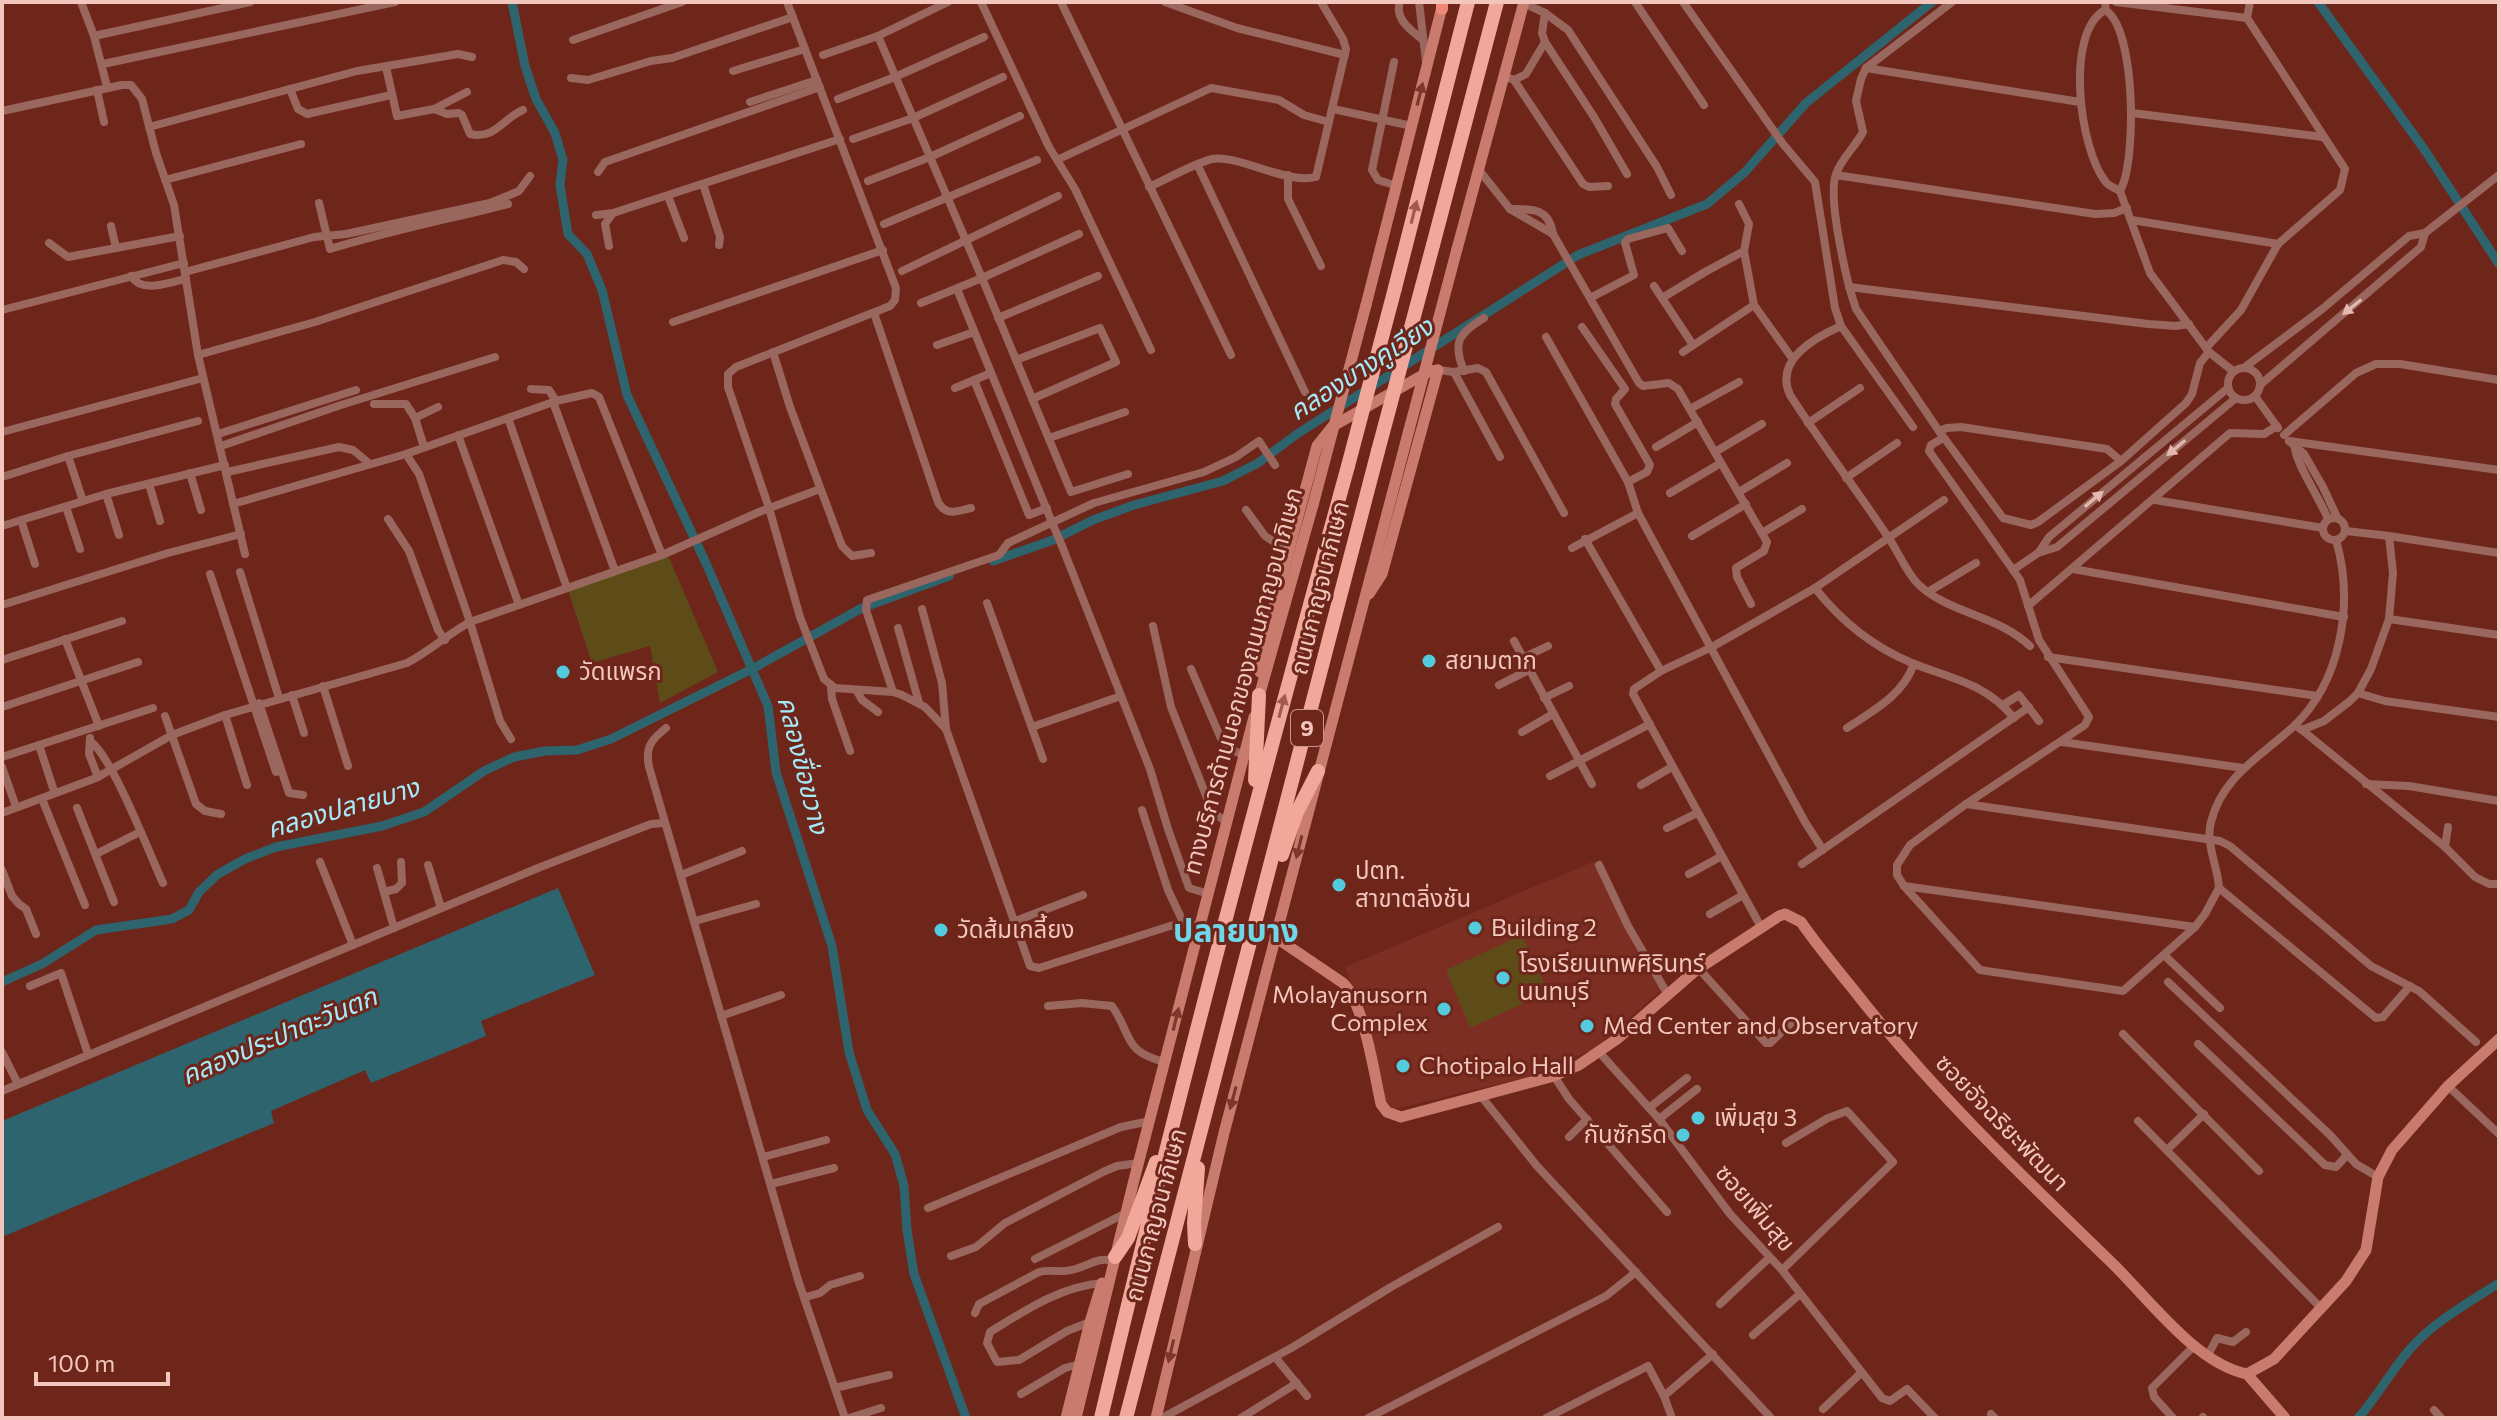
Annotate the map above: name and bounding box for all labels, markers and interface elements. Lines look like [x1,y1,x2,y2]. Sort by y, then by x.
one-way arrow [1414,81,1427,106]
one-way arrow [1409,200,1421,225]
one-way arrow [2342,298,2362,315]
water label: คลองบางคูเวียง [1282,309,1440,427]
one-way arrow [2167,439,2187,456]
street label: ทางบริการด้านนอกของถนนกาญจนาภิเษก [1176,484,1307,877]
one-way arrow [2084,491,2104,508]
street label: ถนนกาญจนาภิเษก [1283,498,1354,678]
place label: สยามตาก [1445,645,1537,674]
marker: สยามตาก [1420,652,1438,670]
place label: วัดแพรก [579,656,662,685]
marker: วัดแพรก [554,663,572,681]
water label: คลองขื่อขวาง [772,693,838,837]
one-way arrow [1276,693,1288,718]
road number: 9 [1291,710,1323,746]
water label: คลองปลายบาง [263,770,423,843]
one-way arrow [1292,834,1304,859]
place label: ปตท. สาขาตลิ่งชัน [1355,855,1471,912]
marker: ปตท. สาขาตลิ่งชัน [1330,876,1348,894]
district label: ปลายบาง [1173,909,1299,949]
place label: Building 2 [1491,912,1597,941]
place label: วัดส้มเกลี้ยง [957,913,1074,943]
marker: Building 2 [1466,919,1484,937]
marker: วัดส้มเกลี้ยง [932,921,950,939]
place label: โรงเรียนเทพศิรินทร์ นนทบุรี [1519,948,1706,1007]
marker: โรงเรียนเทพศิรินทร์ นนทบุรี [1494,969,1512,987]
water label: คลองประปาตะวันตก [176,979,382,1090]
place label: Molayanusorn Complex [1272,979,1428,1036]
marker: Molayanusorn Complex [1435,1000,1453,1018]
one-way arrow [1171,1006,1183,1031]
place label: Med Center and Observatory [1603,1010,1919,1039]
marker: Med Center and Observatory [1578,1017,1596,1035]
street label: ซอยอัจฉริยะพัฒนา [1930,1047,2076,1197]
place label: Chotipalo Hall [1419,1050,1574,1079]
marker: Chotipalo Hall [1394,1057,1412,1075]
one-way arrow [1226,1086,1238,1111]
place label: เพิ่มสุข 3 [1714,1102,1797,1133]
marker: เพิ่มสุข 3 [1689,1109,1707,1127]
place label: กันซักรีด [1584,1119,1667,1148]
street label: ถนนกาญจนาภิเษก [1117,1125,1192,1304]
marker: กันซักรีด [1674,1126,1692,1144]
street label: ซอยเพิ่มสุข [1709,1157,1802,1258]
scale bar [36,1336,168,1386]
one-way arrow [1164,1338,1177,1363]
text: 100 m [48,1348,115,1377]

